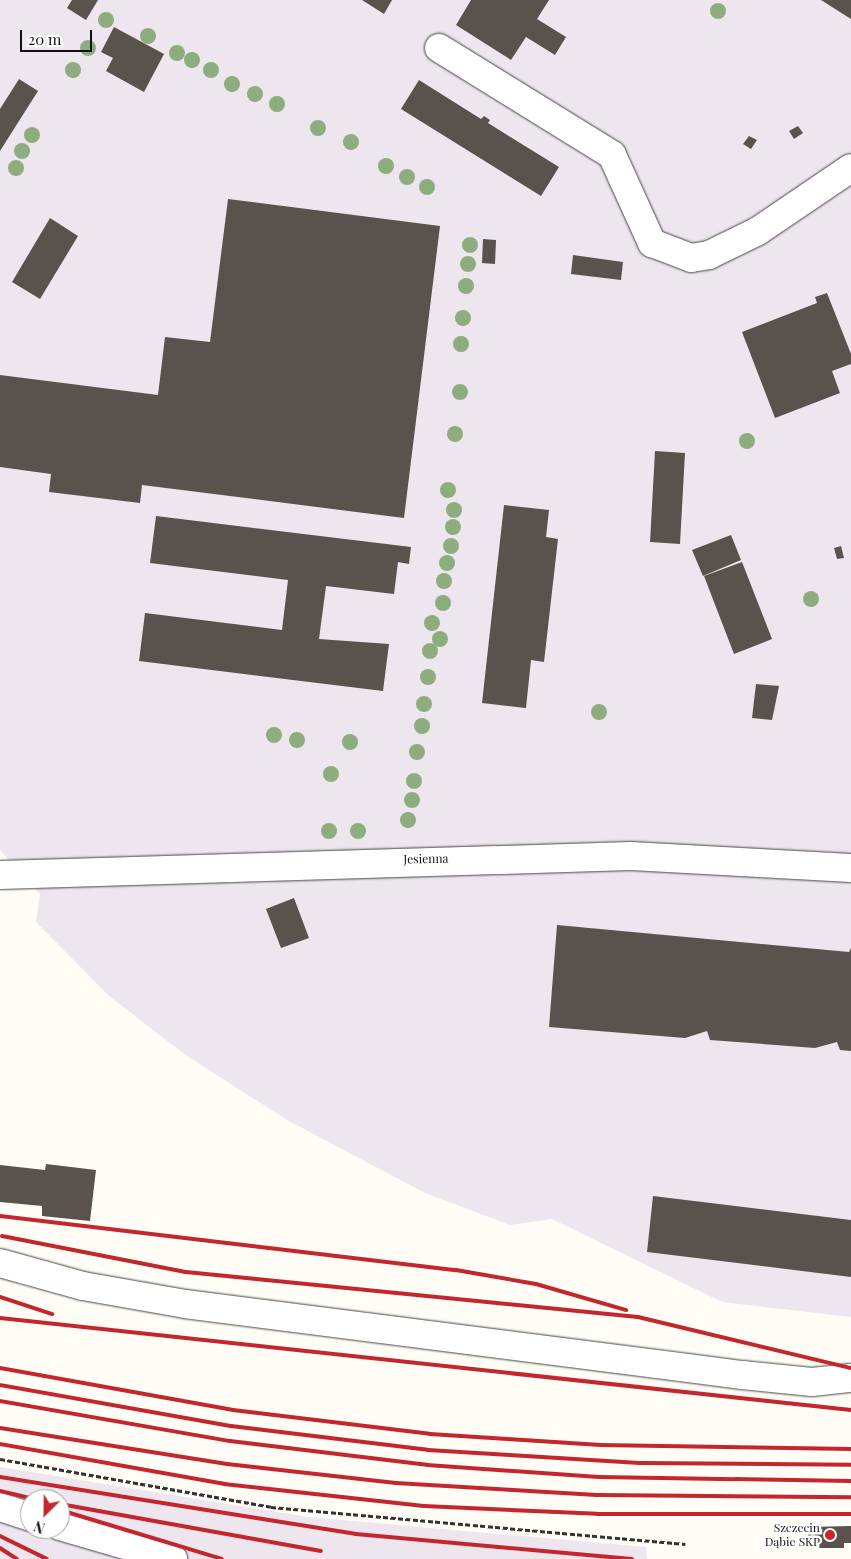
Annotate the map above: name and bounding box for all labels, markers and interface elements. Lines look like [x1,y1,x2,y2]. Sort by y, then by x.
scale bar [22,20,95,52]
text: 20 m [28,29,61,49]
street label: Jesienna [403,851,449,867]
north arrow [20,1489,70,1539]
text: N [31,1517,48,1538]
place label: Szczecin Dąbie SKP [765,1521,820,1549]
marker: Szczecin Dąbie SKP [824,1529,836,1541]

